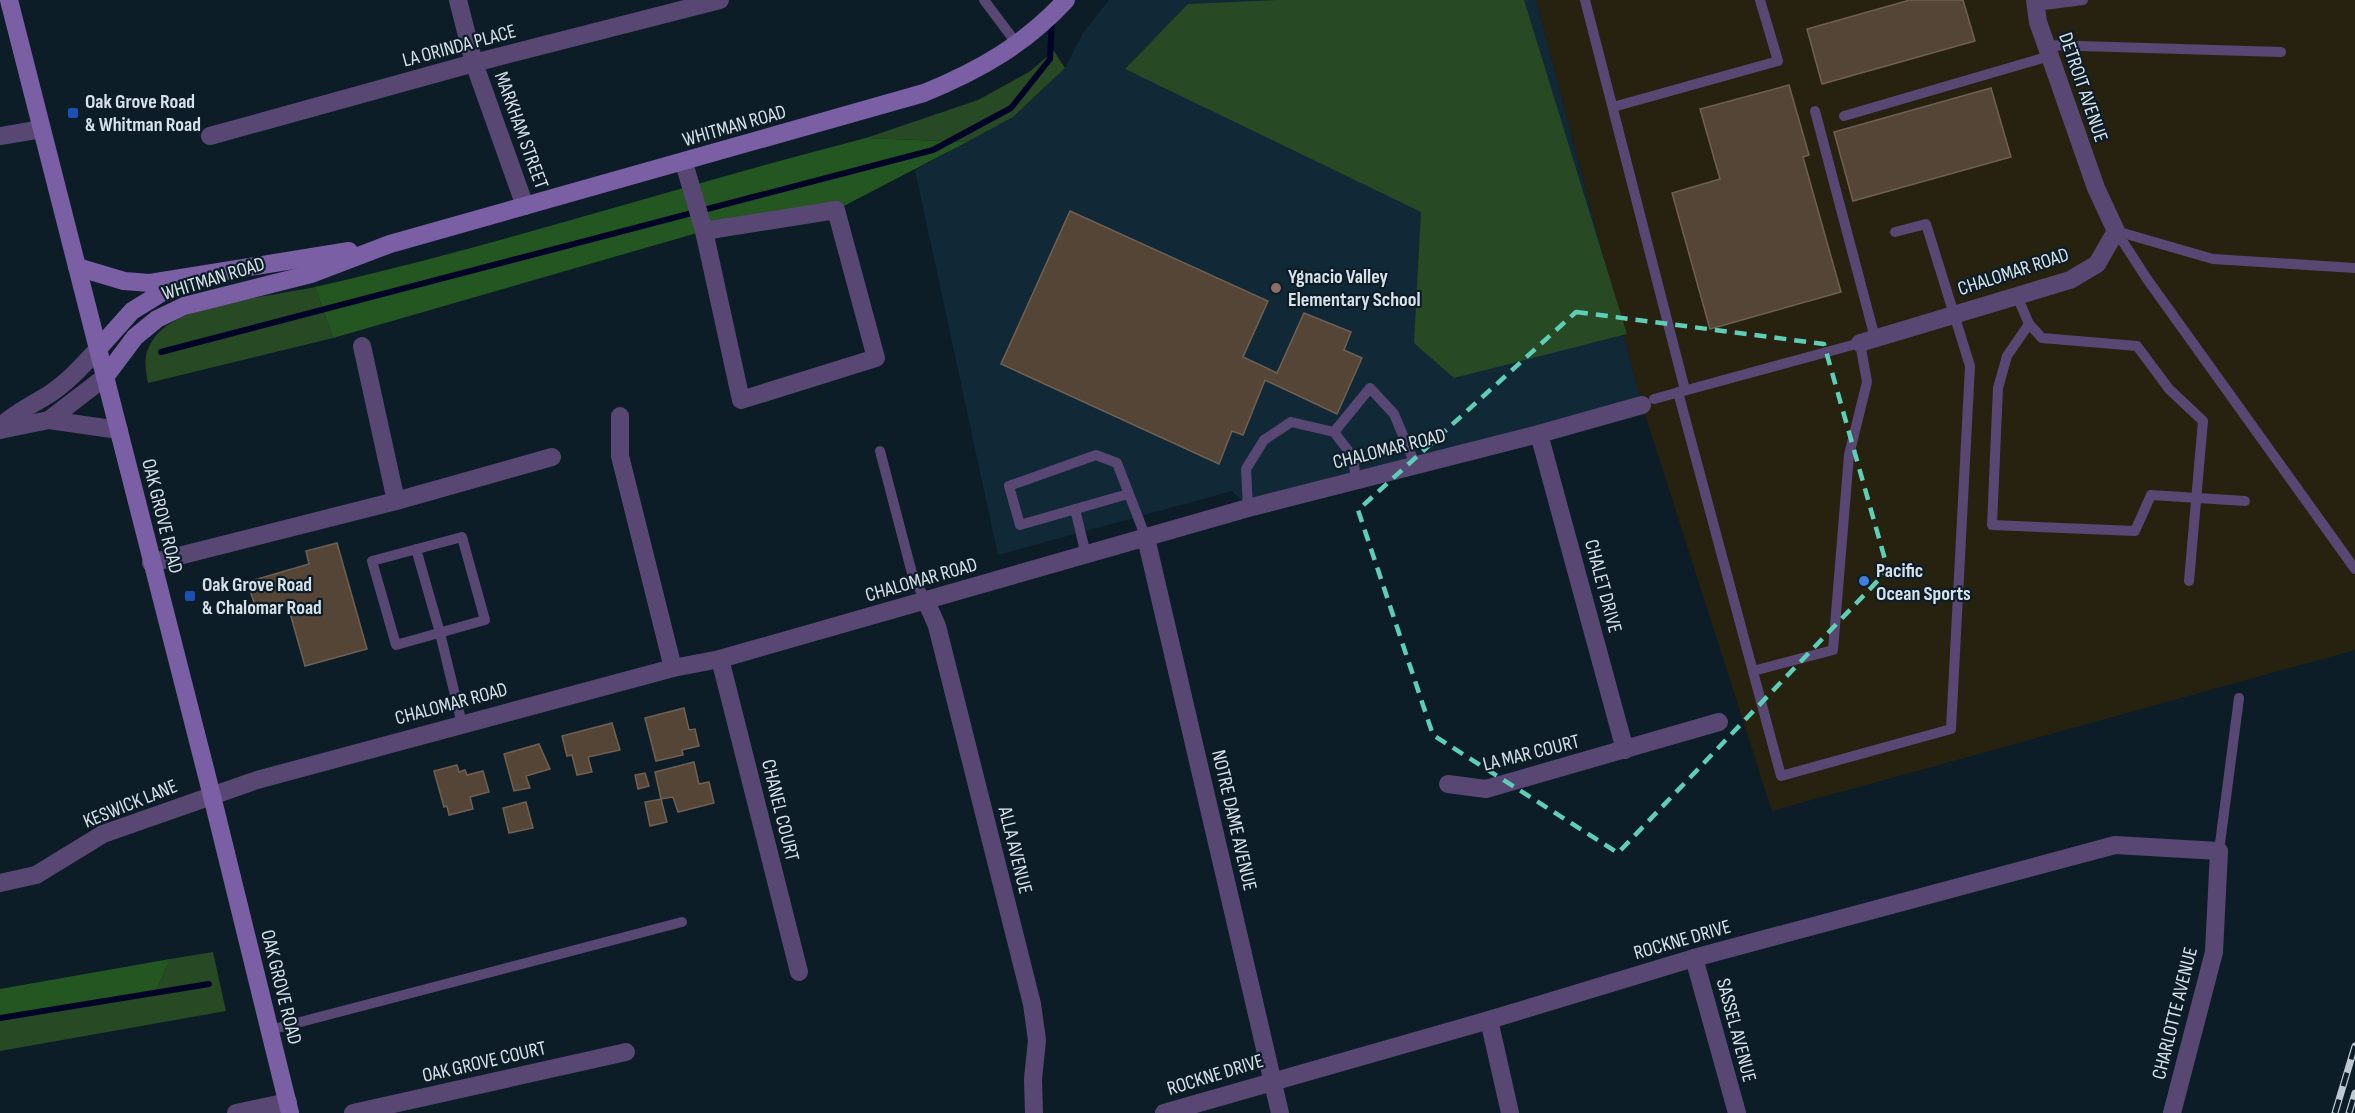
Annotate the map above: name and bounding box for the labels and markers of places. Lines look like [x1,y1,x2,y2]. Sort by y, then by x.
place label: Oak Grove Road & Whitman Road [85,90,201,137]
marker: Oak Grove Road & Whitman Road [66,106,80,120]
place label: Ygnacio Valley Elementary School [1288,265,1421,312]
marker: Ygnacio Valley Elementary School [1269,281,1283,295]
place label: Pacific Ocean Sports [1876,559,1971,606]
place label: Oak Grove Road & Chalomar Road [202,573,322,620]
marker: Pacific Ocean Sports [1857,574,1871,588]
marker: Oak Grove Road & Chalomar Road [183,589,197,603]

